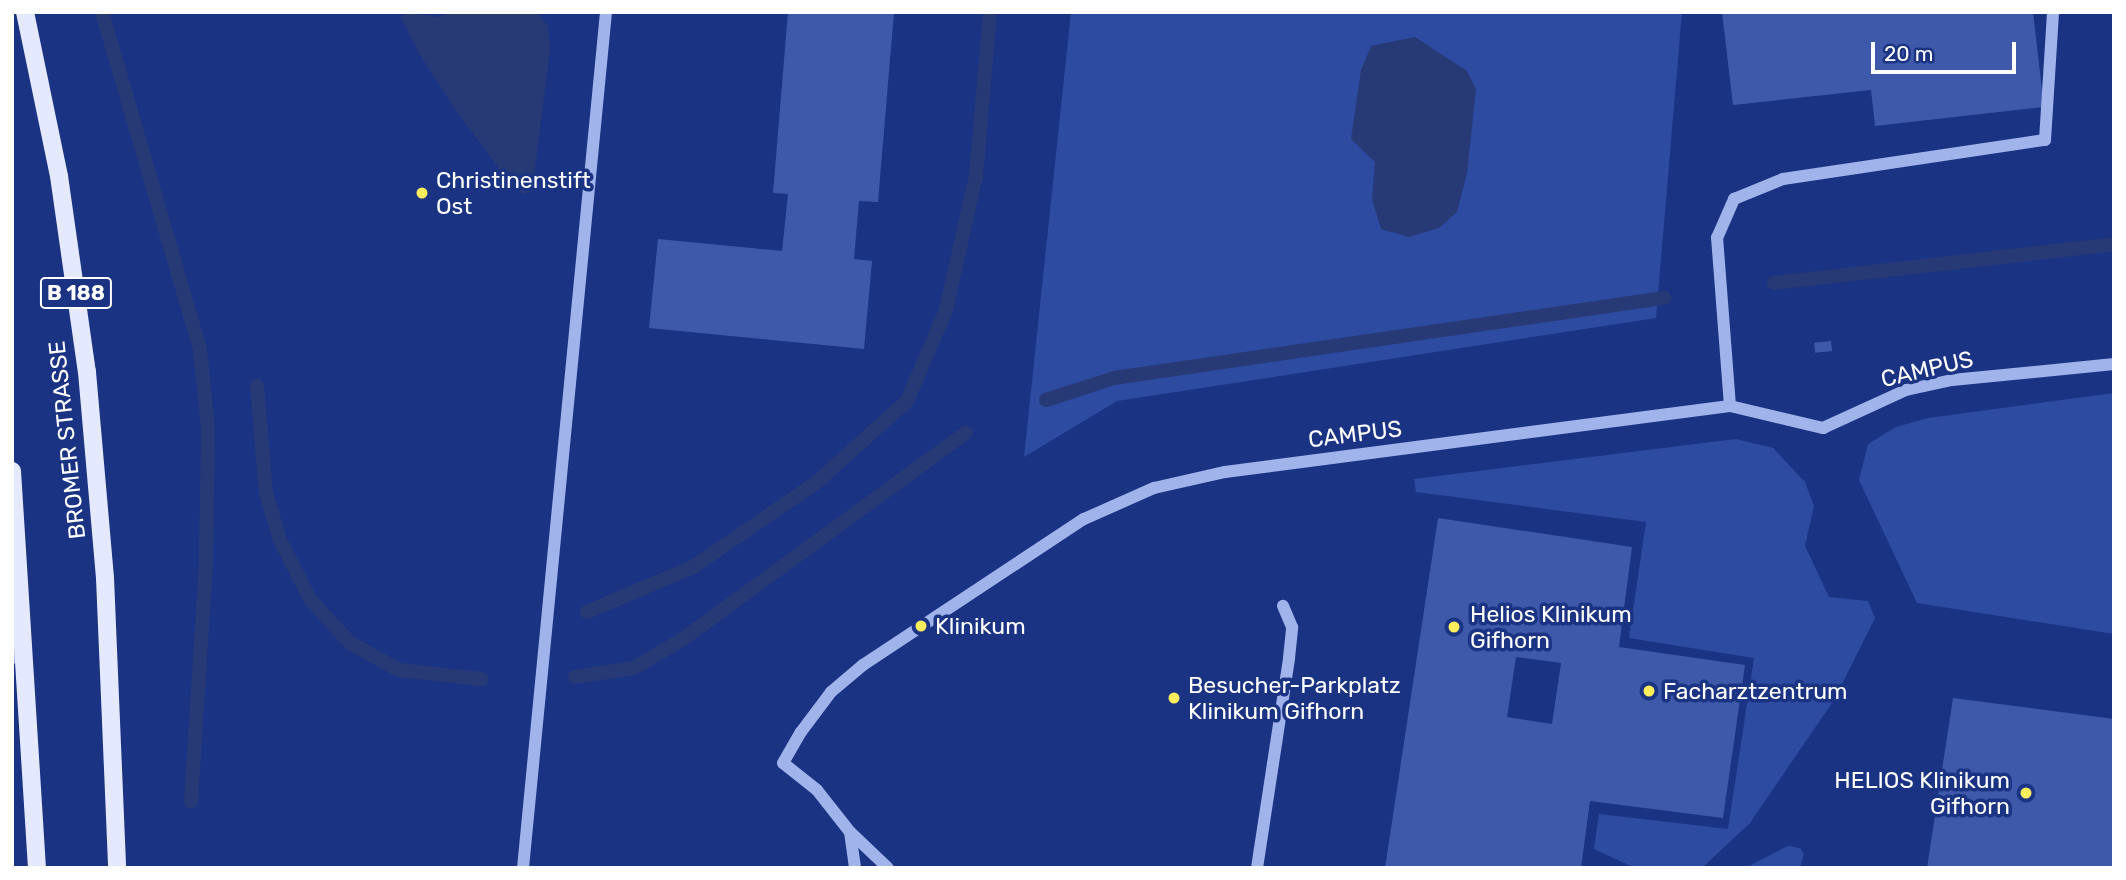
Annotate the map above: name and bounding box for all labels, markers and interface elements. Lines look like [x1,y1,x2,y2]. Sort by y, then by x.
scale bar [1874,28,2019,72]
text: 20 m [1884,41,1933,66]
place label: Christinenstift Ost [436,166,591,220]
marker: Christinenstift Ost [414,185,430,201]
road number: B 188 [39,276,113,310]
street label: BROMER STRASSE [43,340,91,540]
street label: CAMPUS [1878,345,1976,393]
street label: CAMPUS [1307,415,1403,453]
place label: Helios Klinikum Gifhorn [1470,600,1632,654]
place label: Klinikum [935,612,1026,640]
marker: Helios Klinikum Gifhorn [1444,617,1464,637]
marker: Klinikum [913,618,929,634]
place label: Besucher-Parkplatz Klinikum Gifhorn [1188,671,1401,725]
place label: Facharztzentrum [1663,677,1848,705]
marker: Facharztzentrum [1641,683,1657,699]
marker: Besucher-Parkplatz Klinikum Gifhorn [1166,690,1182,706]
place label: HELIOS Klinikum Gifhorn [1834,766,2010,820]
marker: HELIOS Klinikum Gifhorn [2016,783,2036,803]

